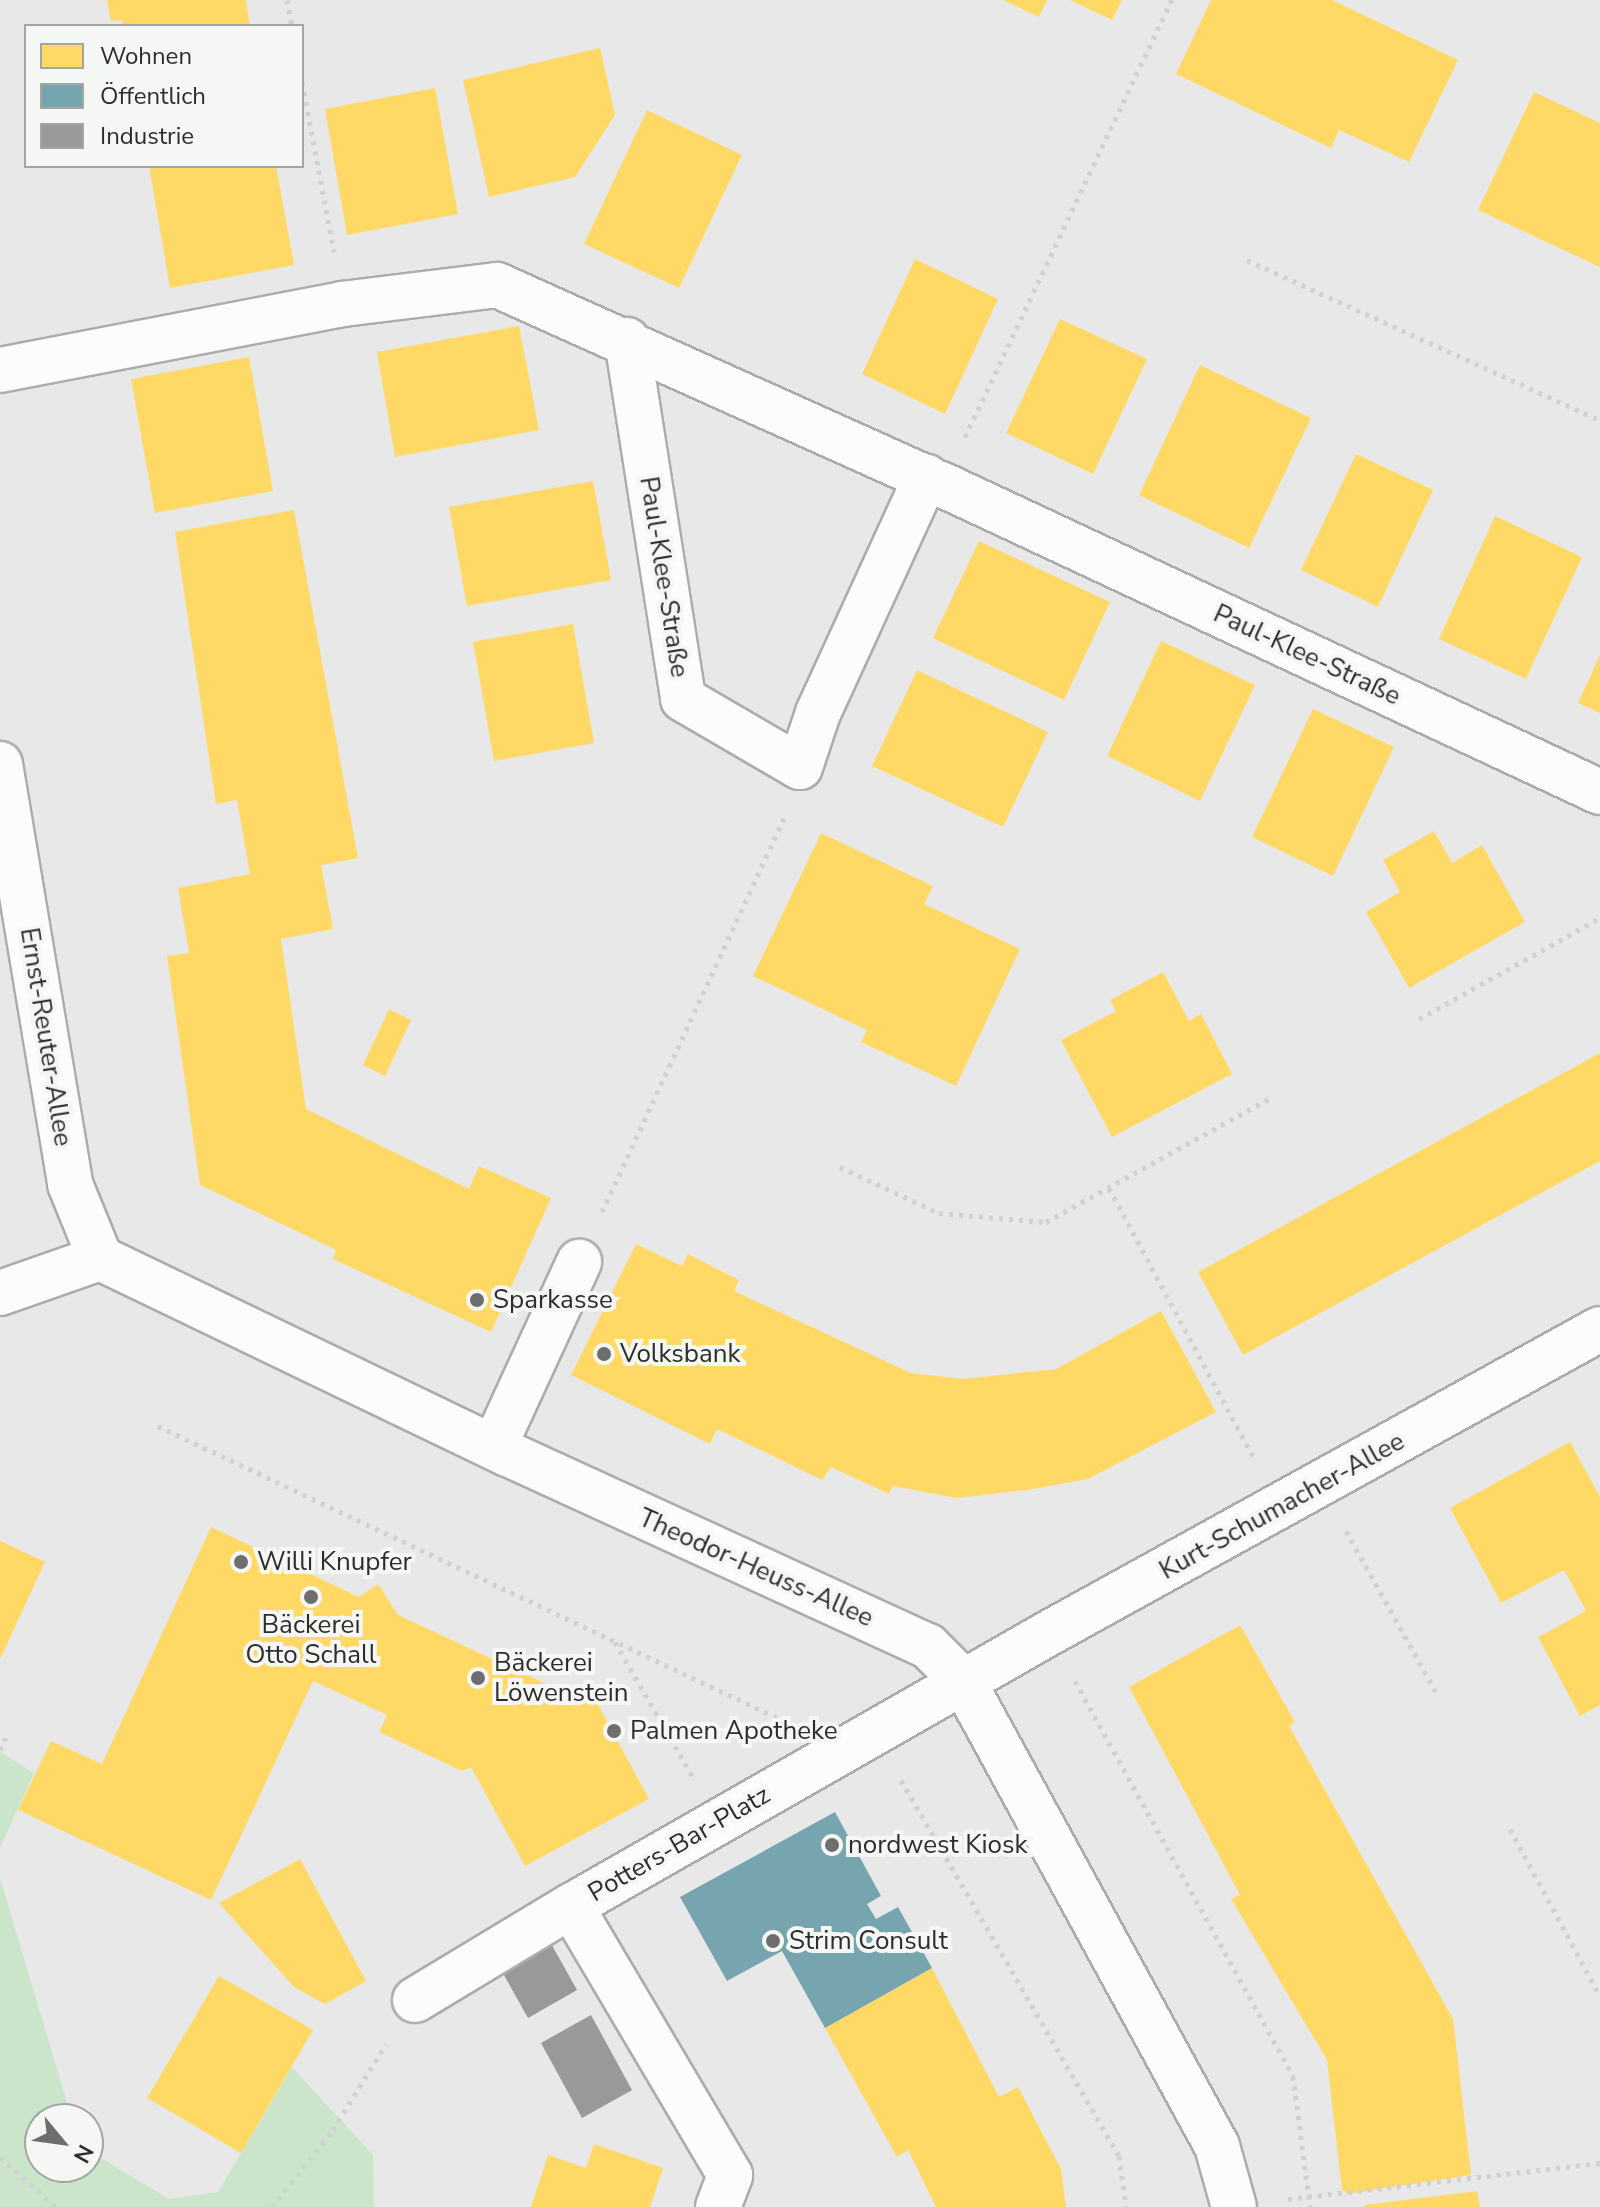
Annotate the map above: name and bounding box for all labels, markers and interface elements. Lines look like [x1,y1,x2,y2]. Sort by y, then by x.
legend [24,24,304,168]
text: Wohnen [100,40,192,72]
text: Öffentlich [100,80,206,112]
text: Industrie [100,120,194,152]
street label: Paul-Klee-Straße [633,474,695,680]
street label: Paul-Klee-Straße [1208,598,1406,712]
street label: Ernst-Reuter-Allee [13,925,79,1149]
place label: Sparkasse [493,1284,613,1316]
marker: Sparkasse [468,1291,486,1309]
place label: Volksbank [620,1338,741,1370]
marker: Volksbank [595,1345,613,1363]
street label: Kurt-Schumacher-Allee [1154,1426,1410,1586]
street label: Theodor-Heuss-Allee [634,1502,878,1634]
place label: Willi Knupfer [257,1546,412,1578]
marker: Willi Knupfer [232,1553,250,1571]
marker: Bäckerei Otto Schall [302,1588,320,1606]
place label: Bäckerei Otto Schall [246,1609,376,1670]
place label: Bäckerei Löwenstein [494,1647,629,1708]
marker: Bäckerei Löwenstein [469,1669,487,1687]
place label: Palmen Apotheke [630,1715,837,1747]
marker: Palmen Apotheke [605,1722,623,1740]
street label: Potters-Bar-Platz [583,1779,775,1909]
place label: nordwest Kiosk [848,1829,1027,1861]
marker: nordwest Kiosk [823,1836,841,1854]
place label: Strim Consult [789,1925,948,1957]
marker: Strim Consult [764,1932,782,1950]
north arrow [24,2103,104,2183]
text: N [66,2139,100,2168]

